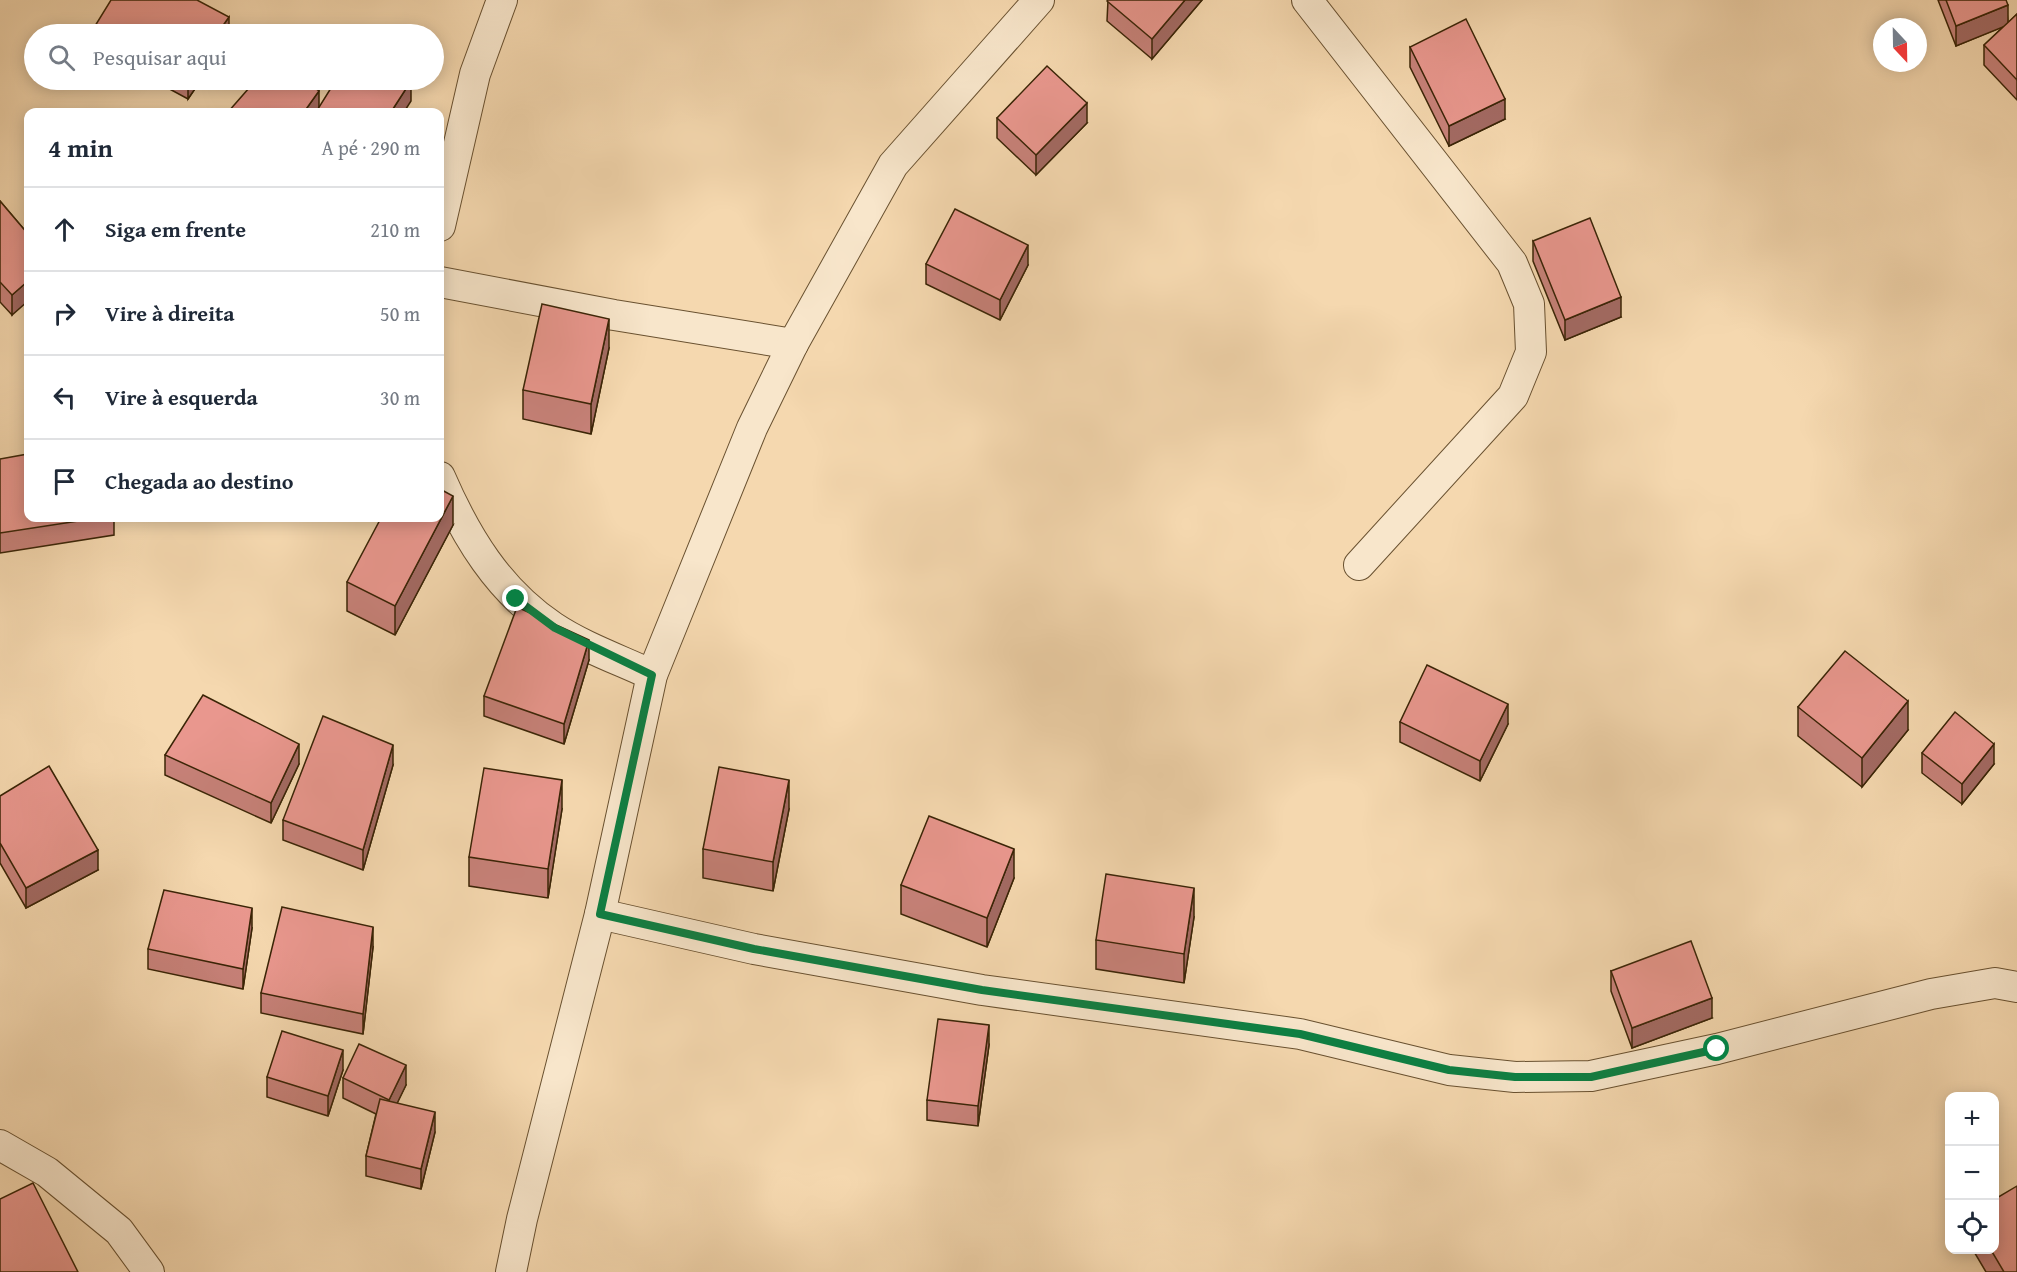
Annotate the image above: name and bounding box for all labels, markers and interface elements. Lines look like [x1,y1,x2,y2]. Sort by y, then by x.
north arrow [1873,18,1927,72]
search box [24,24,444,90]
icon: search [45,41,78,74]
text: Pesquisar aqui [93,41,227,73]
text: 4 min [48,128,113,167]
text: A pé · 290 m [322,133,420,162]
icon: ahead [48,213,81,246]
text: Siga em frente [105,213,246,245]
text: 210 m [370,215,420,244]
icon: right [48,297,81,330]
text: Vire à direita [105,297,235,329]
text: 50 m [380,299,420,328]
icon: left [48,381,81,414]
text: Vire à esquerda [105,381,258,413]
text: 30 m [380,383,420,412]
icon: arrive [48,465,81,498]
text: Chegada ao destino [105,465,293,497]
route end [502,585,528,611]
route start [1703,1035,1729,1061]
map controls [1945,1092,1999,1254]
button: + [1945,1092,1999,1146]
button: − [1945,1146,1999,1200]
button: locate [1945,1200,1999,1254]

